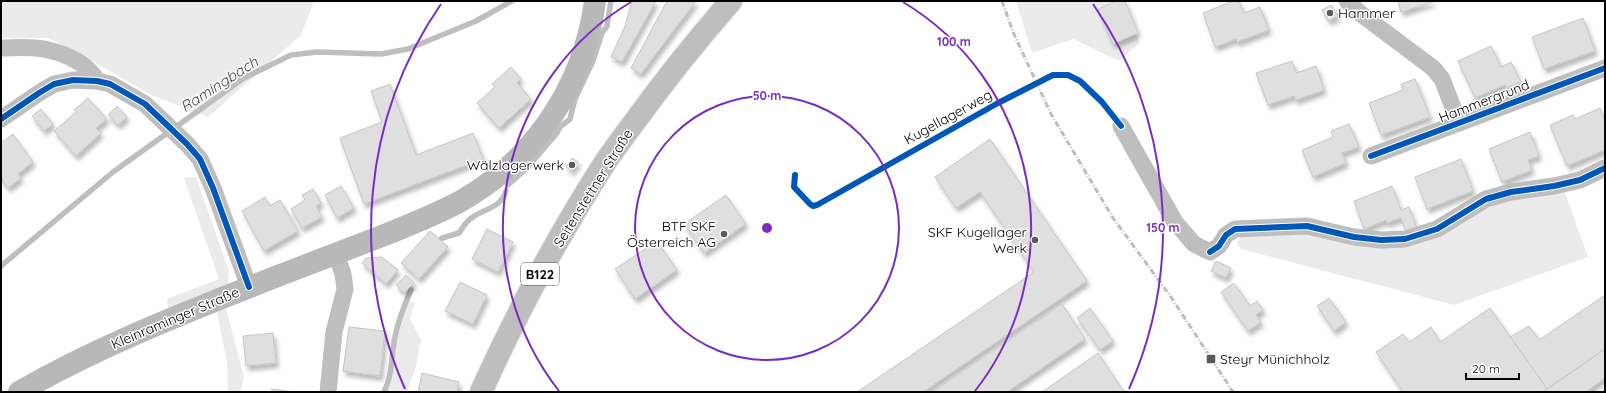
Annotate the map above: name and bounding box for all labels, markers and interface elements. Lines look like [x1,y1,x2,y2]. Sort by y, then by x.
place label: Hammer [1338,4,1396,22]
marker: Hammer [1325,8,1335,18]
text: 100 m [937,34,971,49]
water label: Ramingbach [177,52,262,116]
street label: Hammergrund [1436,75,1532,127]
street label: Kugellagerweg [901,85,995,149]
text: 50 m [753,88,781,103]
street label: Seitenstettner Straße [549,125,637,250]
place label: Wälzlagerwerk [467,156,564,174]
marker: Wälzlagerwerk [567,160,577,170]
place label: BTF SKF Österreich AG [627,217,716,251]
text: 150 m [1146,220,1180,235]
centre of rings [760,221,774,235]
place label: SKF Kugellager Werk [928,223,1028,257]
marker: BTF SKF Österreich AG [719,229,729,239]
marker: SKF Kugellager Werk [1030,235,1040,245]
road number: B122 [521,263,559,285]
street label: Kleinraminger Straße [108,283,242,353]
place label: Steyr Münichholz [1220,350,1330,368]
marker: Steyr Münichholz [1205,353,1217,365]
scale bar [1466,355,1519,381]
text: 20 m [1472,361,1500,376]

